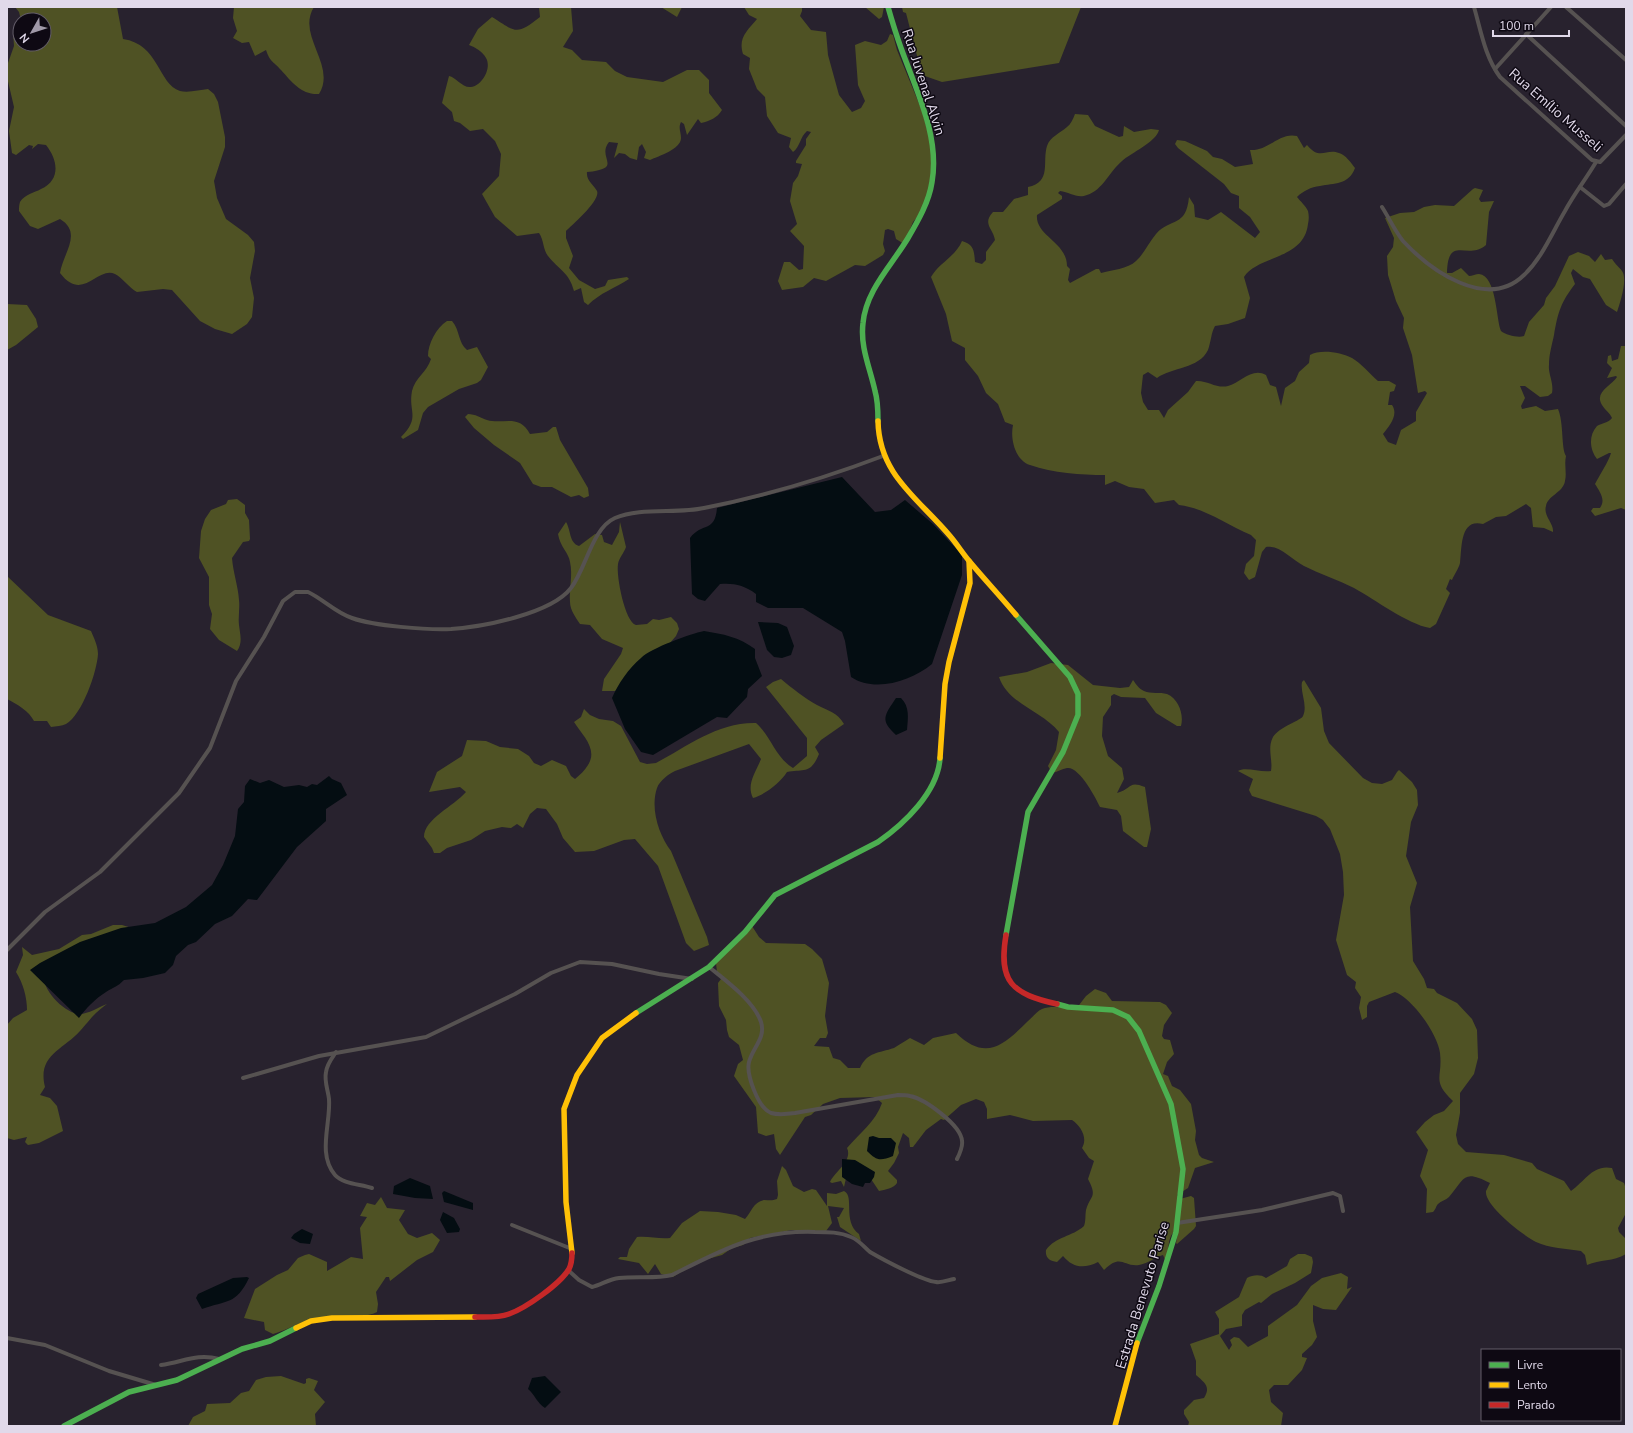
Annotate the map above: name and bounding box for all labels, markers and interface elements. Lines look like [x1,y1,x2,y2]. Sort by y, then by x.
north arrow [12,12,52,52]
scale bar [1493,12,1569,38]
text: 100 m [1499,18,1534,34]
street label: Rua Juvenal Alvin [897,26,950,138]
text: N [16,30,33,46]
street label: Rua Emílio Musseli [1505,64,1607,157]
street label: Estrada Benevuto Parise [1111,1219,1174,1371]
legend [1481,1349,1621,1421]
text: Livre [1517,1357,1543,1373]
text: Lento [1517,1377,1548,1393]
text: Parado [1517,1397,1555,1413]

